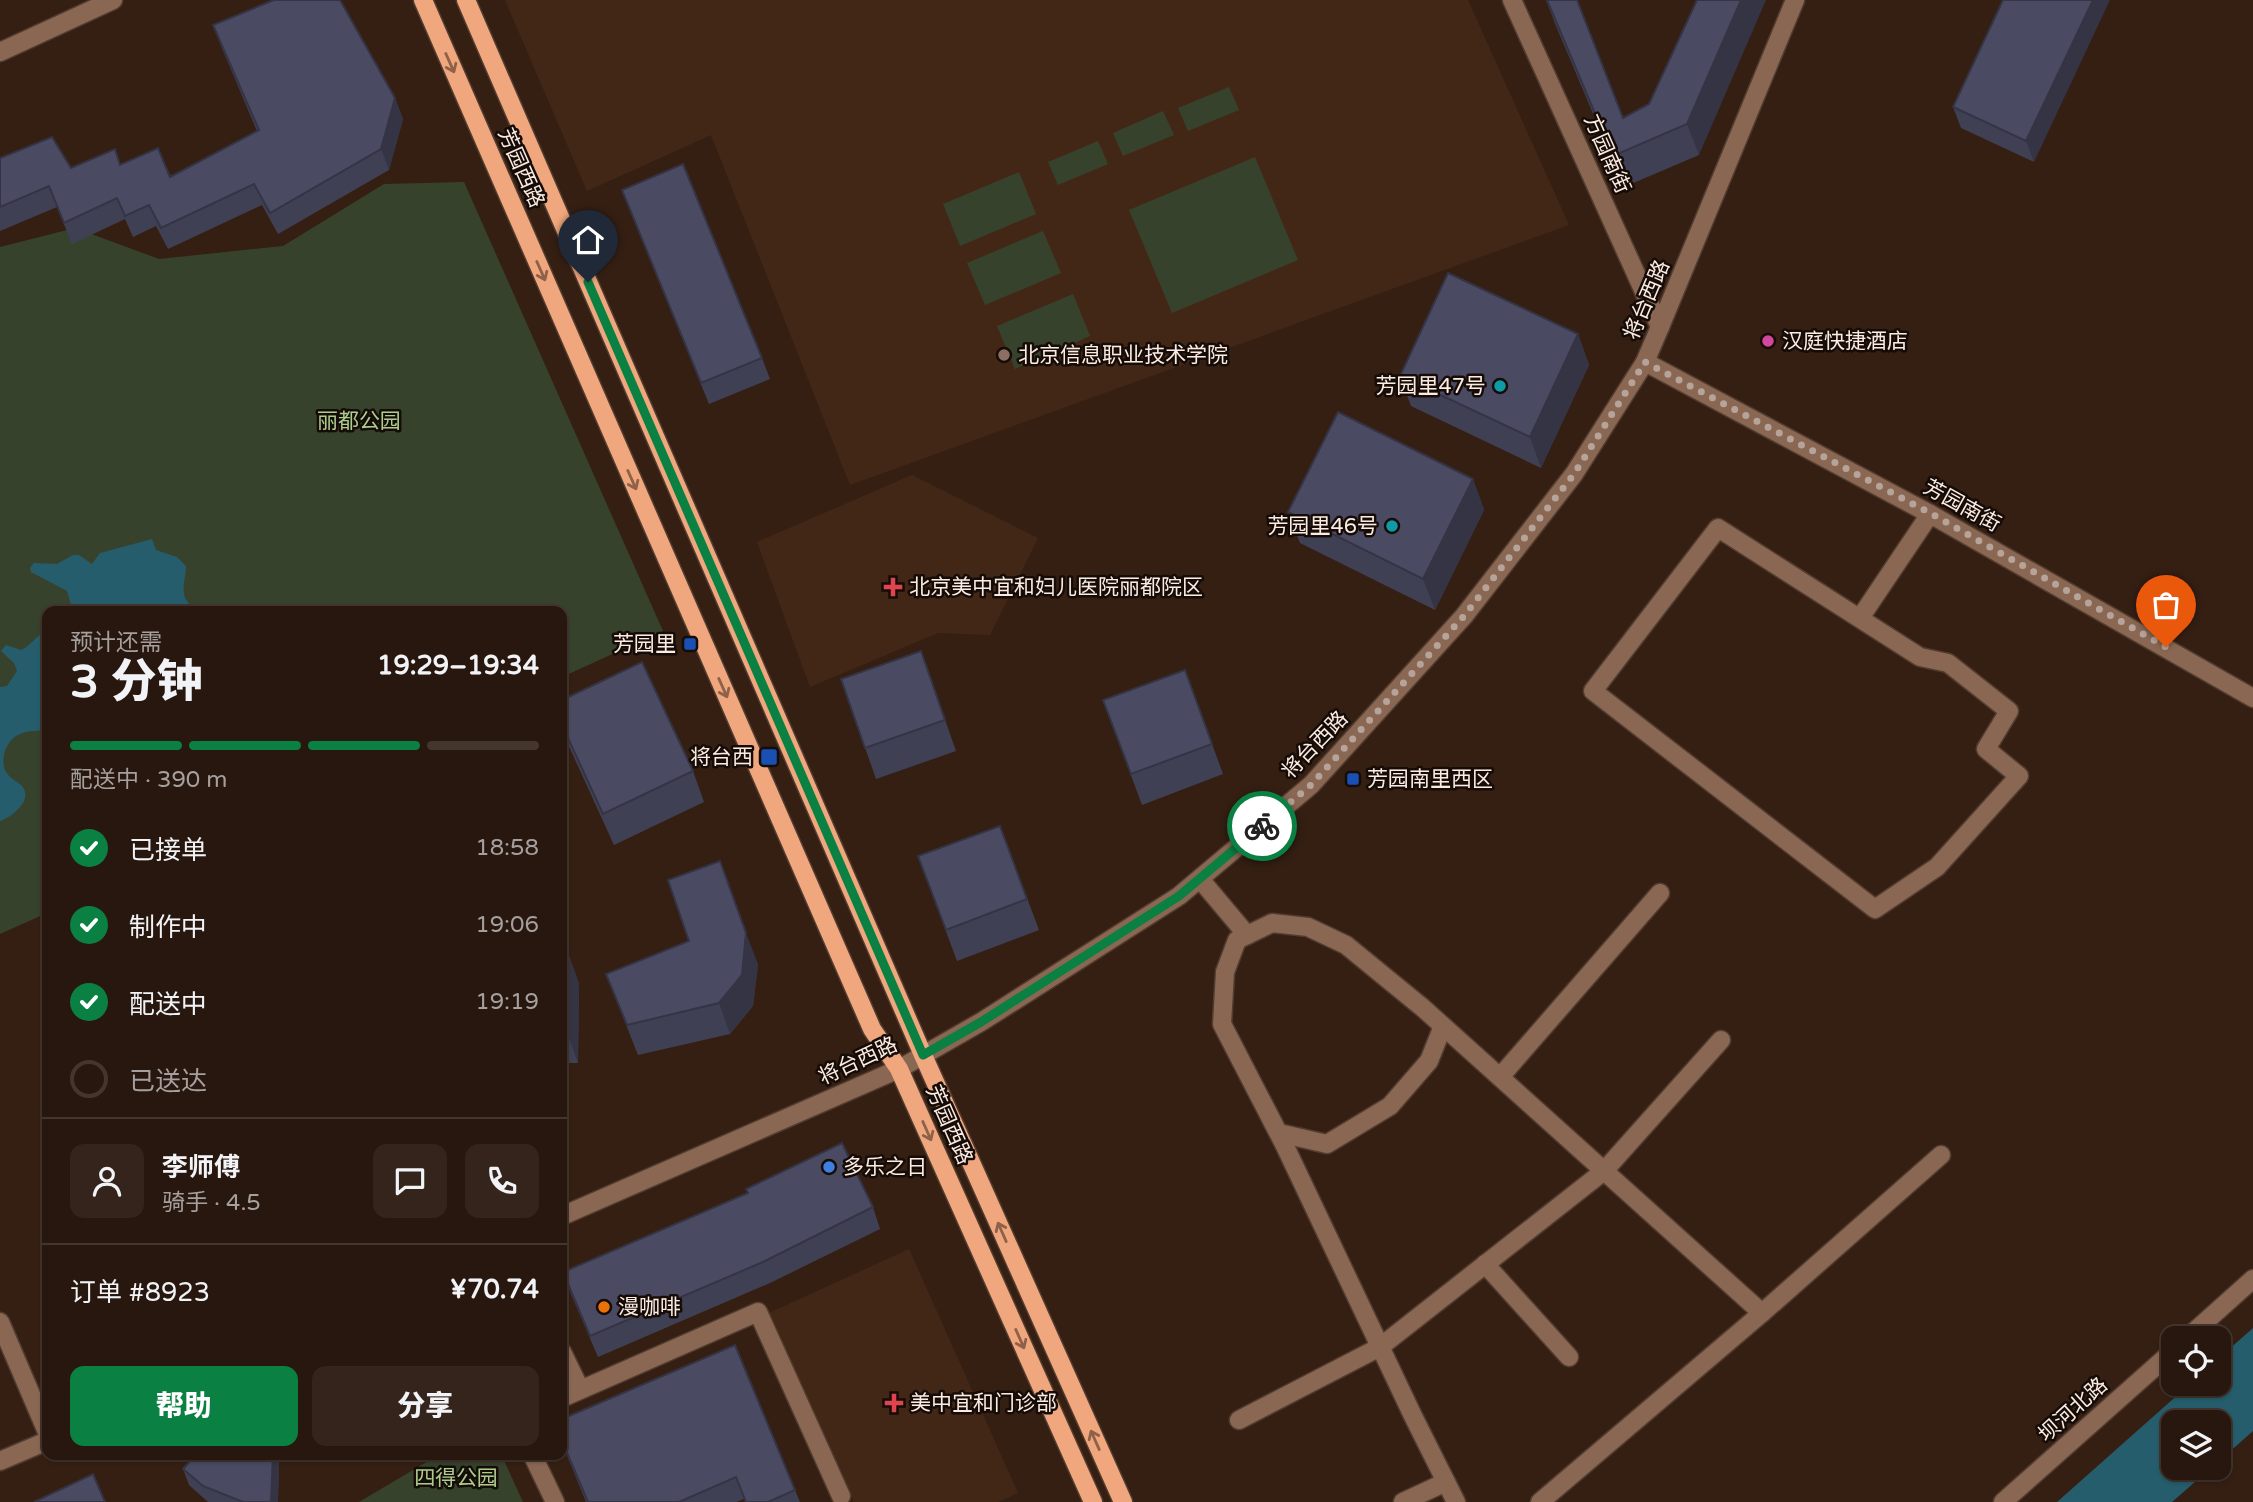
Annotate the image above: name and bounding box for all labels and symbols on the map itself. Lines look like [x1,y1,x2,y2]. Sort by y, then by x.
one-way arrow [444,51,457,73]
street label: 方园南街 [1578,111,1636,197]
street label: 芳园西路 [492,125,550,211]
pin [558,210,618,282]
street label: 将台西路 [1619,256,1675,344]
one-way arrow [535,260,548,281]
place label: 汉庭快捷酒店 [1782,329,1908,354]
marker: 汉庭快捷酒店 [1760,333,1776,349]
place label: 北京信息职业技术学院 [1018,343,1228,368]
marker: 北京信息职业技术学院 [996,347,1012,363]
place label: 芳园里47号 [1376,374,1486,399]
marker: 芳园里47号 [1492,378,1508,394]
park label: 丽都公园 [317,409,401,434]
one-way arrow [626,468,639,490]
street label: 芳园南街 [1919,475,2005,537]
place label: 芳园里46号 [1268,514,1378,539]
marker: 芳园里46号 [1384,518,1400,534]
place label: 北京美中宜和妇儿医院丽都院区 [909,575,1203,600]
pin [2136,575,2196,647]
marker: 北京美中宜和妇儿医院丽都院区 [883,577,903,597]
place label: 芳园里 [613,632,676,657]
marker: 芳园里 [682,636,698,652]
one-way arrow [717,677,730,698]
street label: 将台西路 [1277,706,1353,784]
place label: 将台西 [690,745,753,770]
marker: 将台西 [759,747,779,767]
place label: 芳园南里西区 [1367,767,1493,792]
marker: 芳园南里西区 [1345,771,1361,787]
courier [1227,791,1297,861]
street label: 将台西路 [815,1032,901,1090]
street label: 芳园西路 [920,1082,978,1168]
one-way arrow [921,1120,934,1141]
place label: 多乐之日 [843,1155,927,1180]
marker: 多乐之日 [821,1159,837,1175]
one-way arrow [995,1222,1008,1243]
place label: 漫咖啡 [618,1295,681,1320]
marker: 漫咖啡 [596,1299,612,1315]
one-way arrow [1014,1327,1027,1349]
street label: 坝河北路 [2033,1373,2113,1447]
place label: 美中宜和门诊部 [910,1391,1057,1416]
marker: 美中宜和门诊部 [884,1393,904,1413]
one-way arrow [1088,1430,1101,1451]
park label: 四得公园 [414,1466,498,1491]

